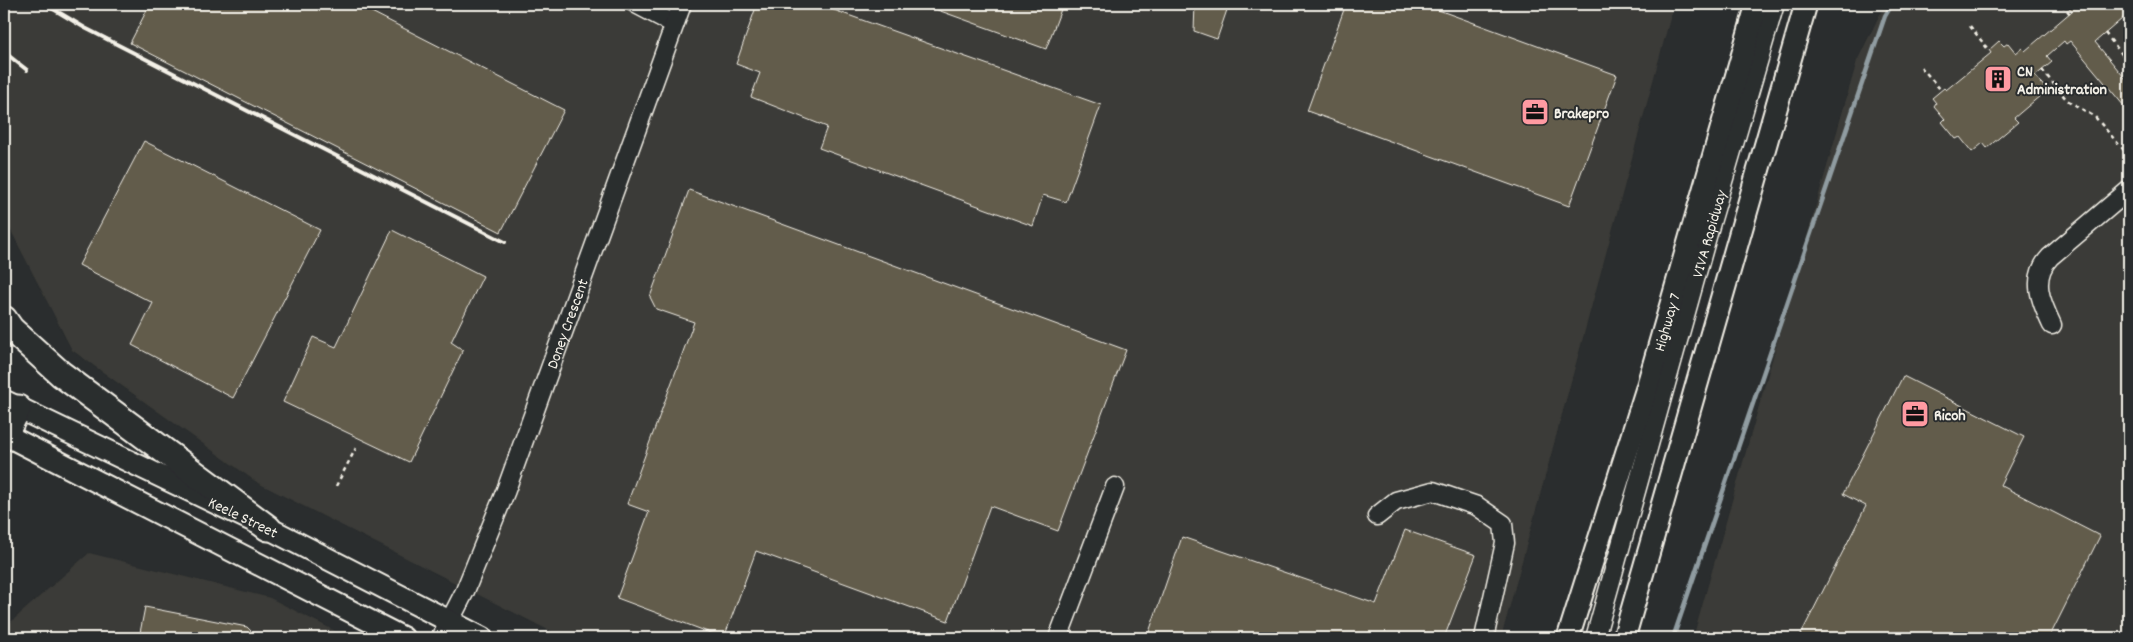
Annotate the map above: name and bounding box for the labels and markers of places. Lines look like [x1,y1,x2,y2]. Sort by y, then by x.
place label: CN Administration [2017,61,2107,102]
building icon: CN Administration [1983,64,2013,94]
office icon: Brakepro [1520,97,1550,127]
place label: Brakepro [1554,103,1609,126]
office icon: Ricoh [1900,399,1930,429]
place label: Ricoh [1934,405,1966,428]

